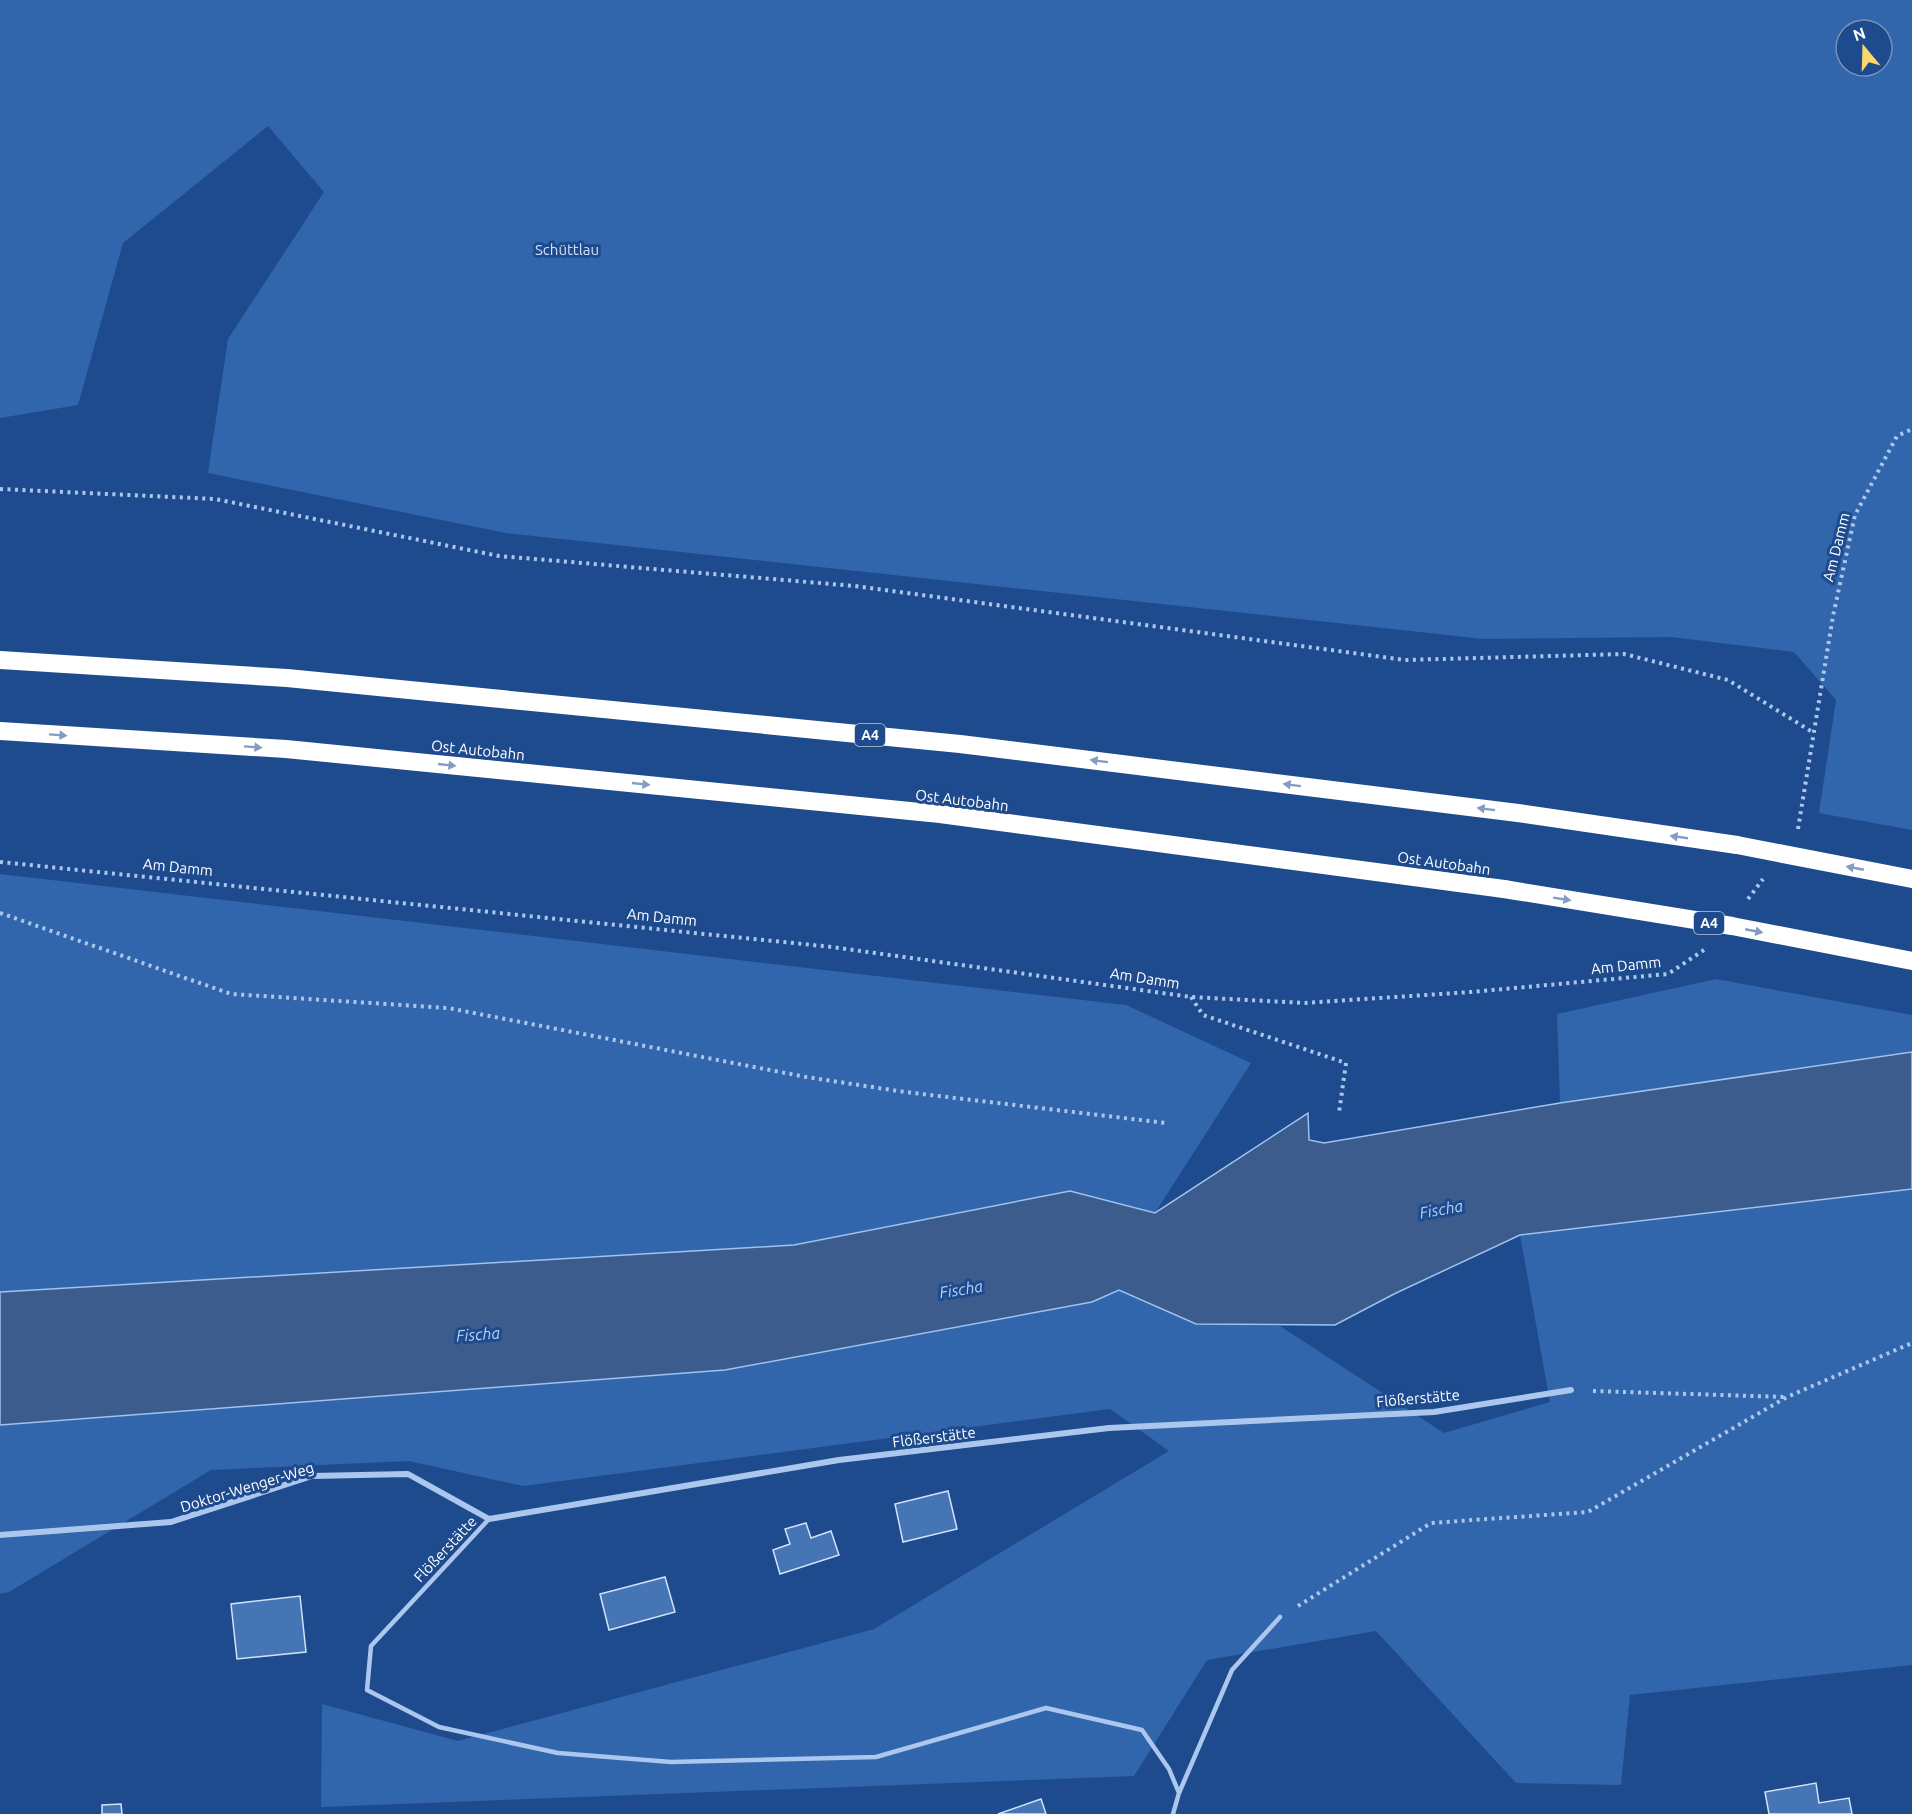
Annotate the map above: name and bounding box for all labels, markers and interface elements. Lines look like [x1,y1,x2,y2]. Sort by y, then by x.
north arrow [1834,18,1894,78]
text: N [1851,23,1868,44]
park label: Schüttlau [535,241,599,258]
street label: Am Damm [1819,511,1853,583]
road number: A4 [855,724,885,746]
one-way arrow [49,730,68,740]
street label: Ost Autobahn [430,737,526,763]
one-way arrow [244,742,263,752]
one-way arrow [1089,757,1108,766]
one-way arrow [438,760,457,770]
one-way arrow [632,780,651,789]
one-way arrow [1283,781,1302,790]
street label: Ost Autobahn [914,786,1010,814]
one-way arrow [1476,805,1495,814]
one-way arrow [1669,832,1688,841]
street label: Ost Autobahn [1396,848,1492,878]
street label: Am Damm [142,855,214,879]
one-way arrow [1845,863,1864,872]
one-way arrow [1553,894,1572,903]
street label: Am Damm [626,905,698,929]
road number: A4 [1694,912,1724,934]
one-way arrow [1745,927,1764,936]
street label: Am Damm [1590,953,1662,977]
street label: Am Damm [1109,964,1181,992]
water label: Fischa [1418,1196,1465,1222]
water label: Fischa [938,1277,984,1301]
water label: Fischa [455,1323,501,1345]
street label: Flößerstätte [1376,1386,1460,1410]
street label: Flößerstätte [891,1423,977,1451]
street label: Doktor-Wenger-Weg [178,1459,316,1515]
street label: Flößerstätte [410,1513,480,1585]

